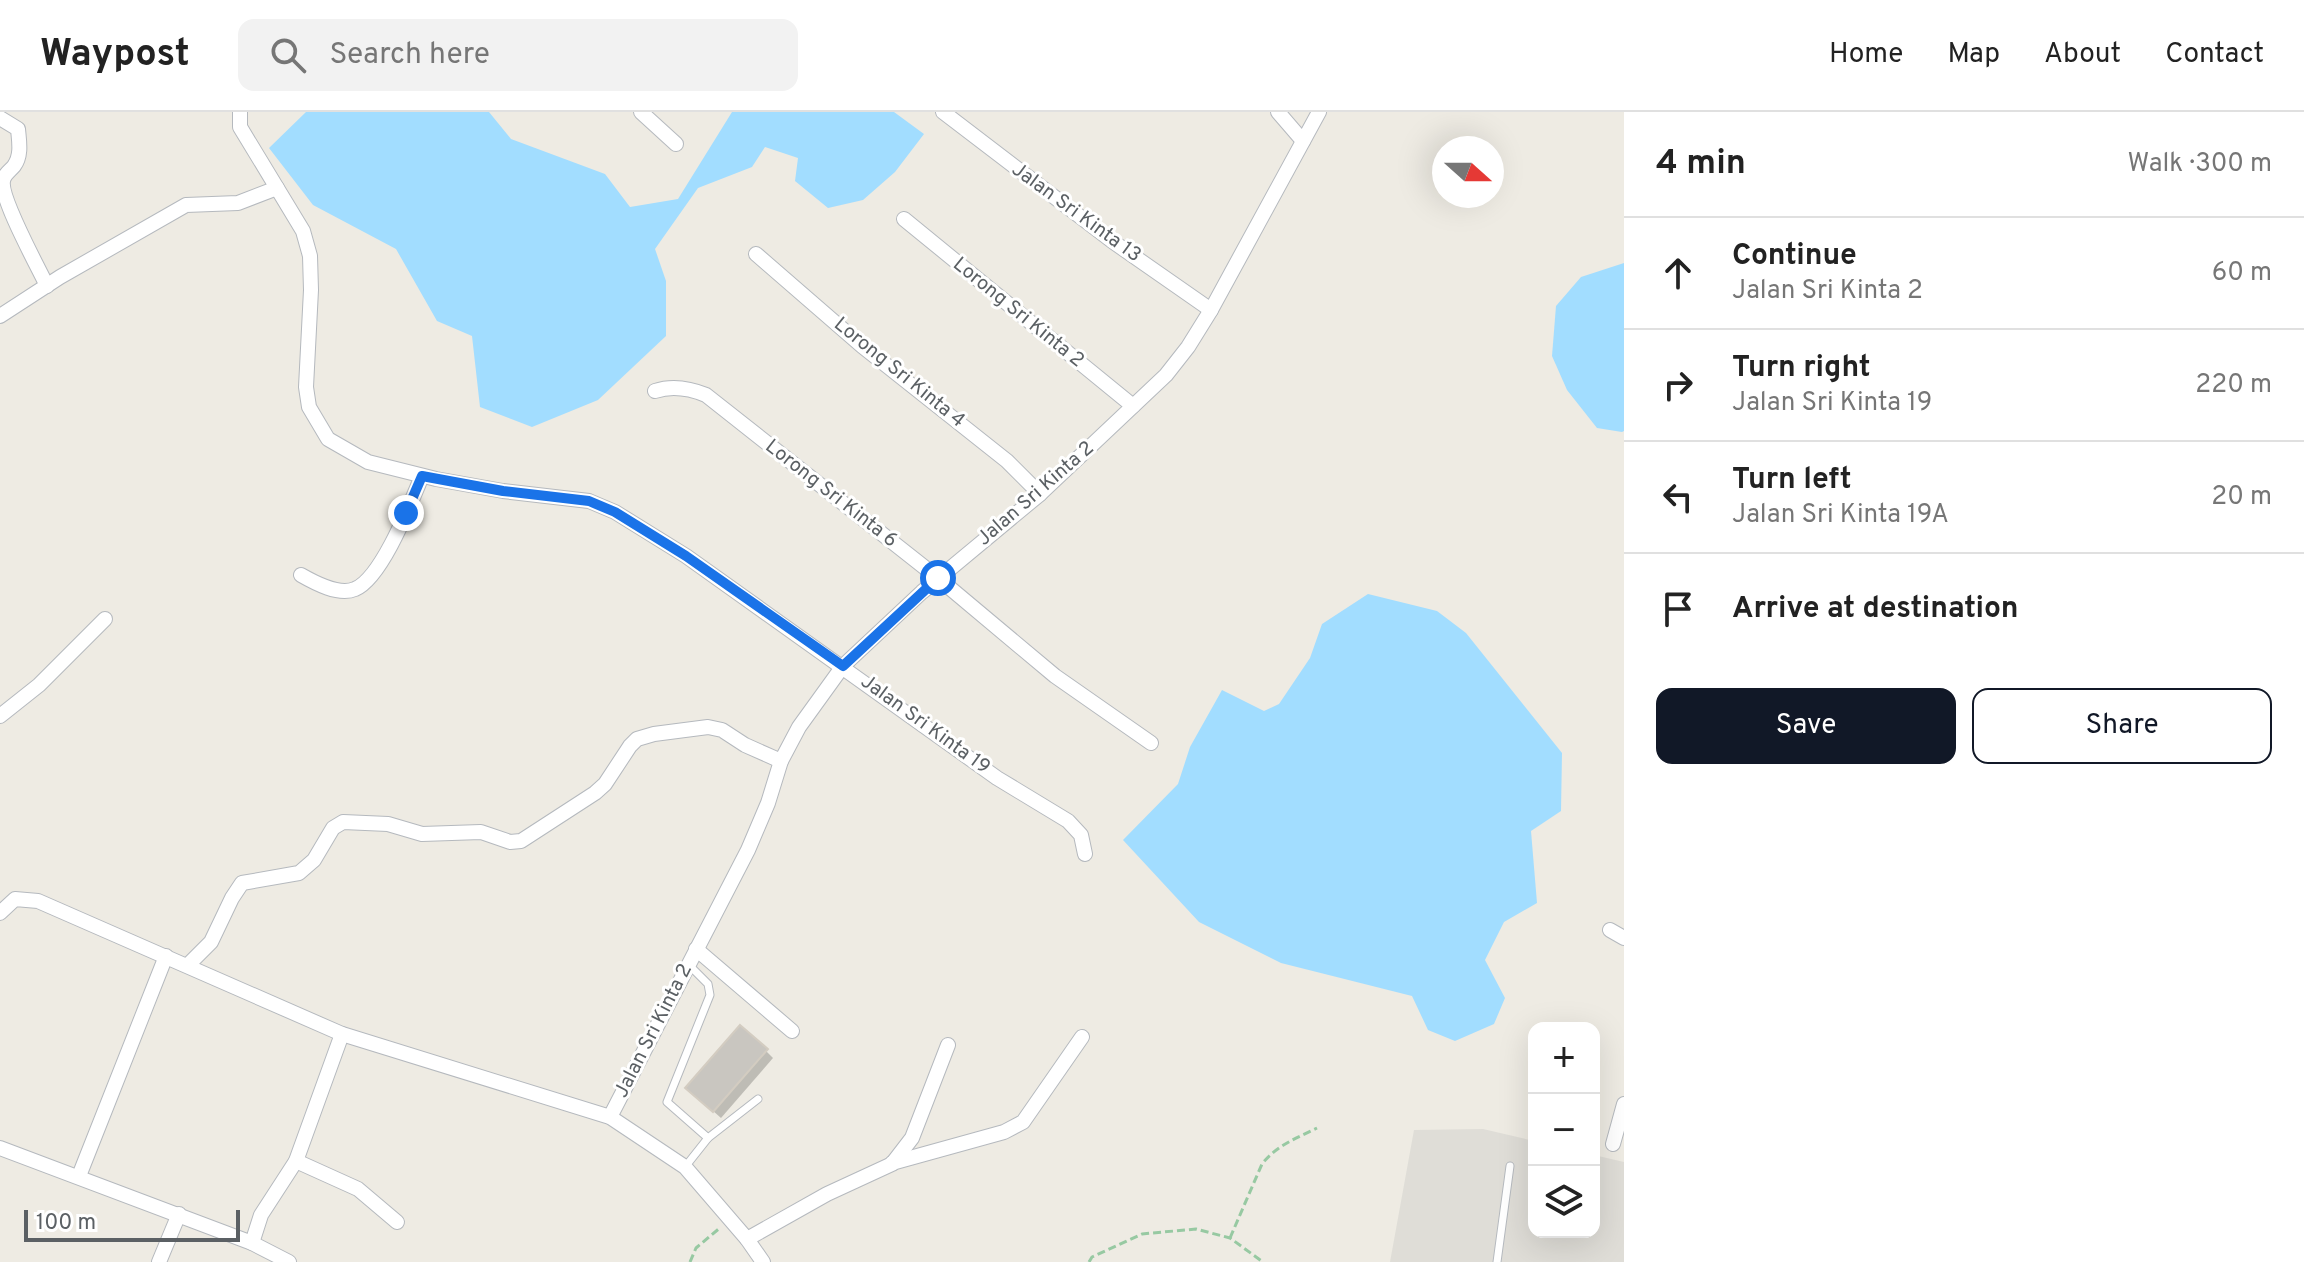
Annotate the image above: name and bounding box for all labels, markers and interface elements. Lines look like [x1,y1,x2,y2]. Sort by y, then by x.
search box [238,19,798,91]
text: Waypost [40,31,190,80]
icon: search [266,33,310,77]
text: Search here [330,37,490,74]
text: Home [1829,37,1903,73]
text: Map [1947,37,2000,73]
text: About [2044,37,2121,73]
text: Contact [2165,37,2264,73]
north arrow [1432,136,1504,208]
text: 4 min [1656,143,1746,186]
text: Walk · 300 m [2128,148,2272,181]
street label: Jalan Sri Kinta 13 [1006,157,1146,269]
text: Continue [1732,238,1857,275]
icon: ahead [1656,251,1700,295]
street label: Lorong Sri Kinta 2 [947,252,1089,374]
text: 60 m [2212,257,2272,290]
text: Jalan Sri Kinta 2 [1732,275,1923,308]
street label: Lorong Sri Kinta 4 [828,312,970,434]
text: Turn right [1732,350,1870,387]
icon: right [1656,363,1700,407]
text: 220 m [2195,369,2272,402]
text: Jalan Sri Kinta 19 [1732,387,1932,420]
street label: Lorong Sri Kinta 6 [759,434,903,554]
street label: Jalan Sri Kinta 2 [972,436,1100,552]
text: Turn left [1732,462,1852,499]
icon: left [1656,475,1700,519]
text: 20 m [2211,481,2272,514]
route end [388,495,424,531]
text: Jalan Sri Kinta 19A [1732,499,1949,532]
route start [920,560,956,596]
icon: arrive [1656,587,1700,631]
text: Arrive at destination [1732,591,2018,628]
street label: Jalan Sri Kinta 19 [855,669,995,781]
button: Save [1656,688,1956,764]
button: Share [1972,688,2272,764]
street label: Jalan Sri Kinta 2 [609,960,699,1102]
map controls [1528,1022,1600,1238]
button: + [1528,1022,1600,1094]
button: − [1528,1094,1600,1166]
button: layers [1528,1166,1600,1238]
scale bar [24,1206,240,1242]
text: 100 m [36,1210,96,1237]

